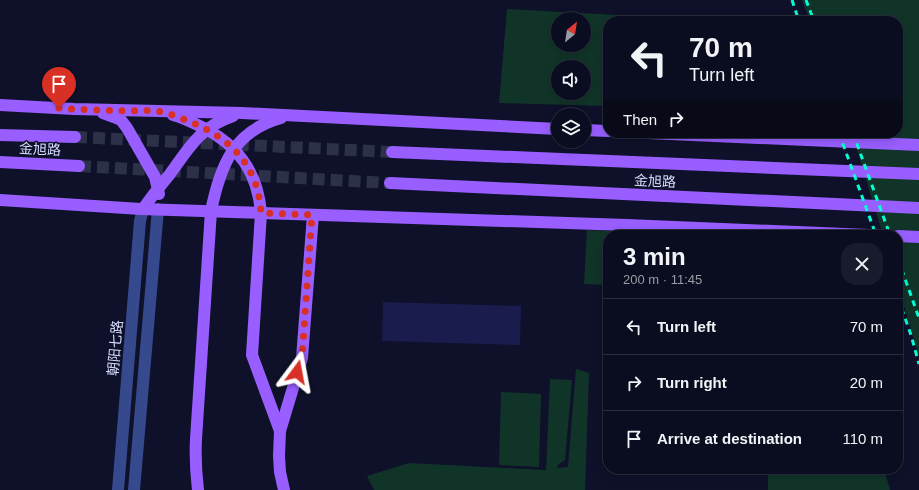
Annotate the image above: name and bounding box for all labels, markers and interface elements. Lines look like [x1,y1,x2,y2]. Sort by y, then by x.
north arrow [551,12,591,52]
map controls [551,12,591,148]
icon: left [623,32,675,84]
text: 70 m [689,32,753,63]
button: sound [551,60,591,100]
text: Turn left [689,65,754,85]
pin [42,67,76,108]
icon: arrive [48,73,70,95]
button: layers [551,108,591,148]
icon: right [665,108,687,130]
text: Then [623,111,657,128]
street label: 金旭路 [19,140,61,158]
street label: 金旭路 [634,172,676,190]
text: 3 min [623,243,686,270]
button: close [841,243,883,285]
text: 200 m · 11:45 [623,272,702,287]
icon: left [623,316,645,338]
text: Turn left [657,318,716,335]
text: 70 m [850,318,883,335]
street label: 朝阳七路 [105,319,125,377]
position arrow [276,351,318,393]
icon: right [623,372,645,394]
text: Turn right [657,374,727,391]
text: 20 m [850,374,883,391]
icon: arrive [623,428,645,450]
text: Arrive at destination [657,430,802,447]
text: 110 m [842,430,883,447]

